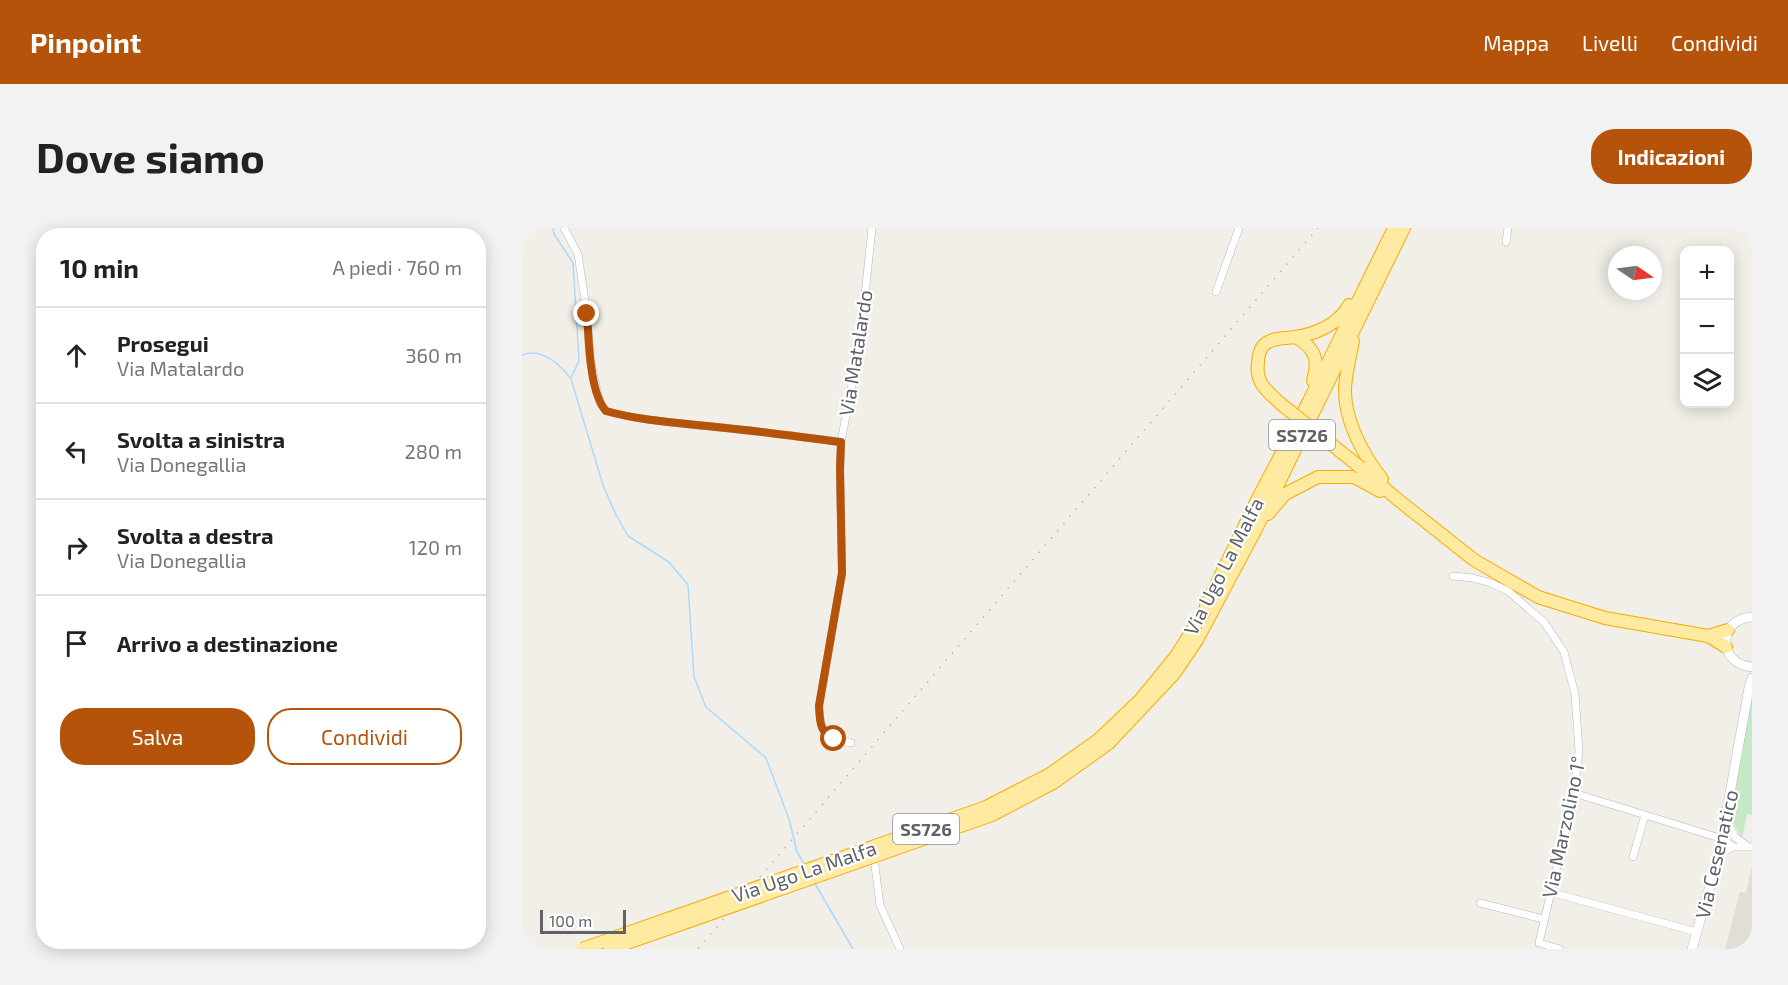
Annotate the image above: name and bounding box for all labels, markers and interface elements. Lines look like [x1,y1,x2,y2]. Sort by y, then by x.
text: Pinpoint [30,25,141,59]
text: Mappa [1483,30,1549,55]
text: Livelli [1582,30,1638,55]
text: Condividi [1671,30,1758,55]
button: Indicazioni [1591,129,1752,184]
text: Dove siamo [36,131,265,181]
north arrow [1608,246,1662,300]
map controls [1680,246,1734,408]
button: + [1680,246,1734,300]
text: 10 min [60,252,139,283]
text: A piedi · 760 m [333,255,462,279]
street label: Via Matalardo [833,288,877,418]
route end [573,300,599,326]
button: − [1680,300,1734,354]
text: Prosegui [117,330,209,356]
icon: ahead [60,339,93,372]
text: 360 m [405,343,462,367]
button: layers [1680,354,1734,408]
text: Via Matalardo [117,356,244,380]
road number: SS726 [1269,420,1335,450]
text: Svolta a sinistra [117,426,285,452]
icon: left [60,435,93,468]
text: 280 m [405,439,462,463]
text: Via Donegallia [117,452,246,476]
street label: Via Ugo La Malfa [1178,493,1268,639]
text: Svolta a destra [117,522,274,548]
icon: right [60,531,93,564]
text: 120 m [409,535,462,559]
text: Via Donegallia [117,548,246,572]
icon: arrive [60,627,93,660]
text: Arrivo a destinazione [117,630,338,656]
button: Salva [60,708,255,765]
button: Condividi [267,708,462,765]
route start [820,725,846,751]
street label: Via Marzolino 1° [1536,754,1590,900]
street label: Via Cesenatico [1689,787,1743,921]
road number: SS726 [893,814,959,844]
street label: Via Ugo La Malfa [729,835,879,907]
scale bar [540,907,626,934]
text: 100 m [549,911,592,930]

